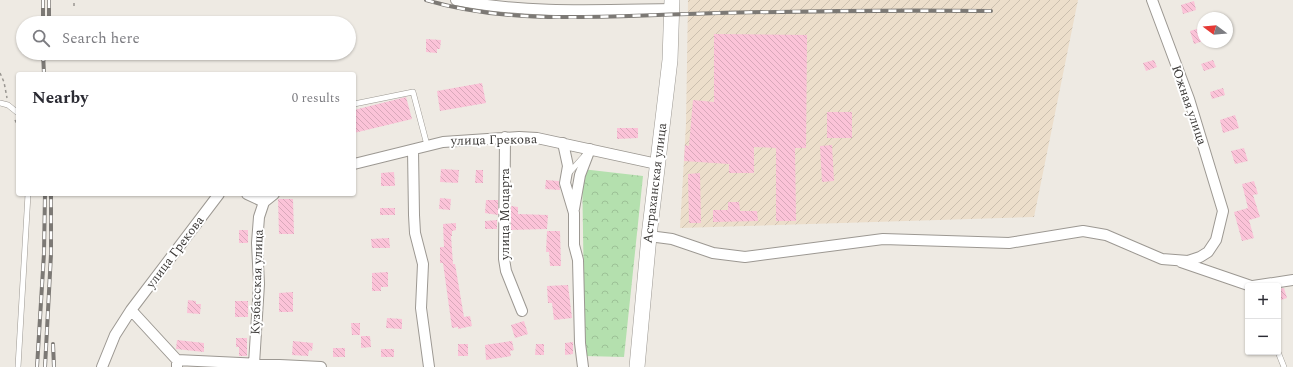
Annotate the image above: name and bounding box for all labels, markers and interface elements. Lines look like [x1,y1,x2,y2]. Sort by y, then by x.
north arrow [1197,12,1233,48]
search box [16,16,356,60]
icon: search [30,27,52,49]
text: Search here [62,27,140,50]
street label: Южная улица [1166,62,1212,148]
text: Nearby [32,85,88,111]
text: 0 results [292,88,340,108]
street label: Астраханская улица [638,121,672,244]
street label: улица Грекова [450,129,538,151]
street label: улица Моцарта [495,167,515,261]
street label: улица Грекова [140,211,209,293]
street label: Кузбасская улица [245,228,269,335]
map controls [1245,283,1281,355]
button: + [1245,283,1281,319]
button: − [1245,319,1281,355]

